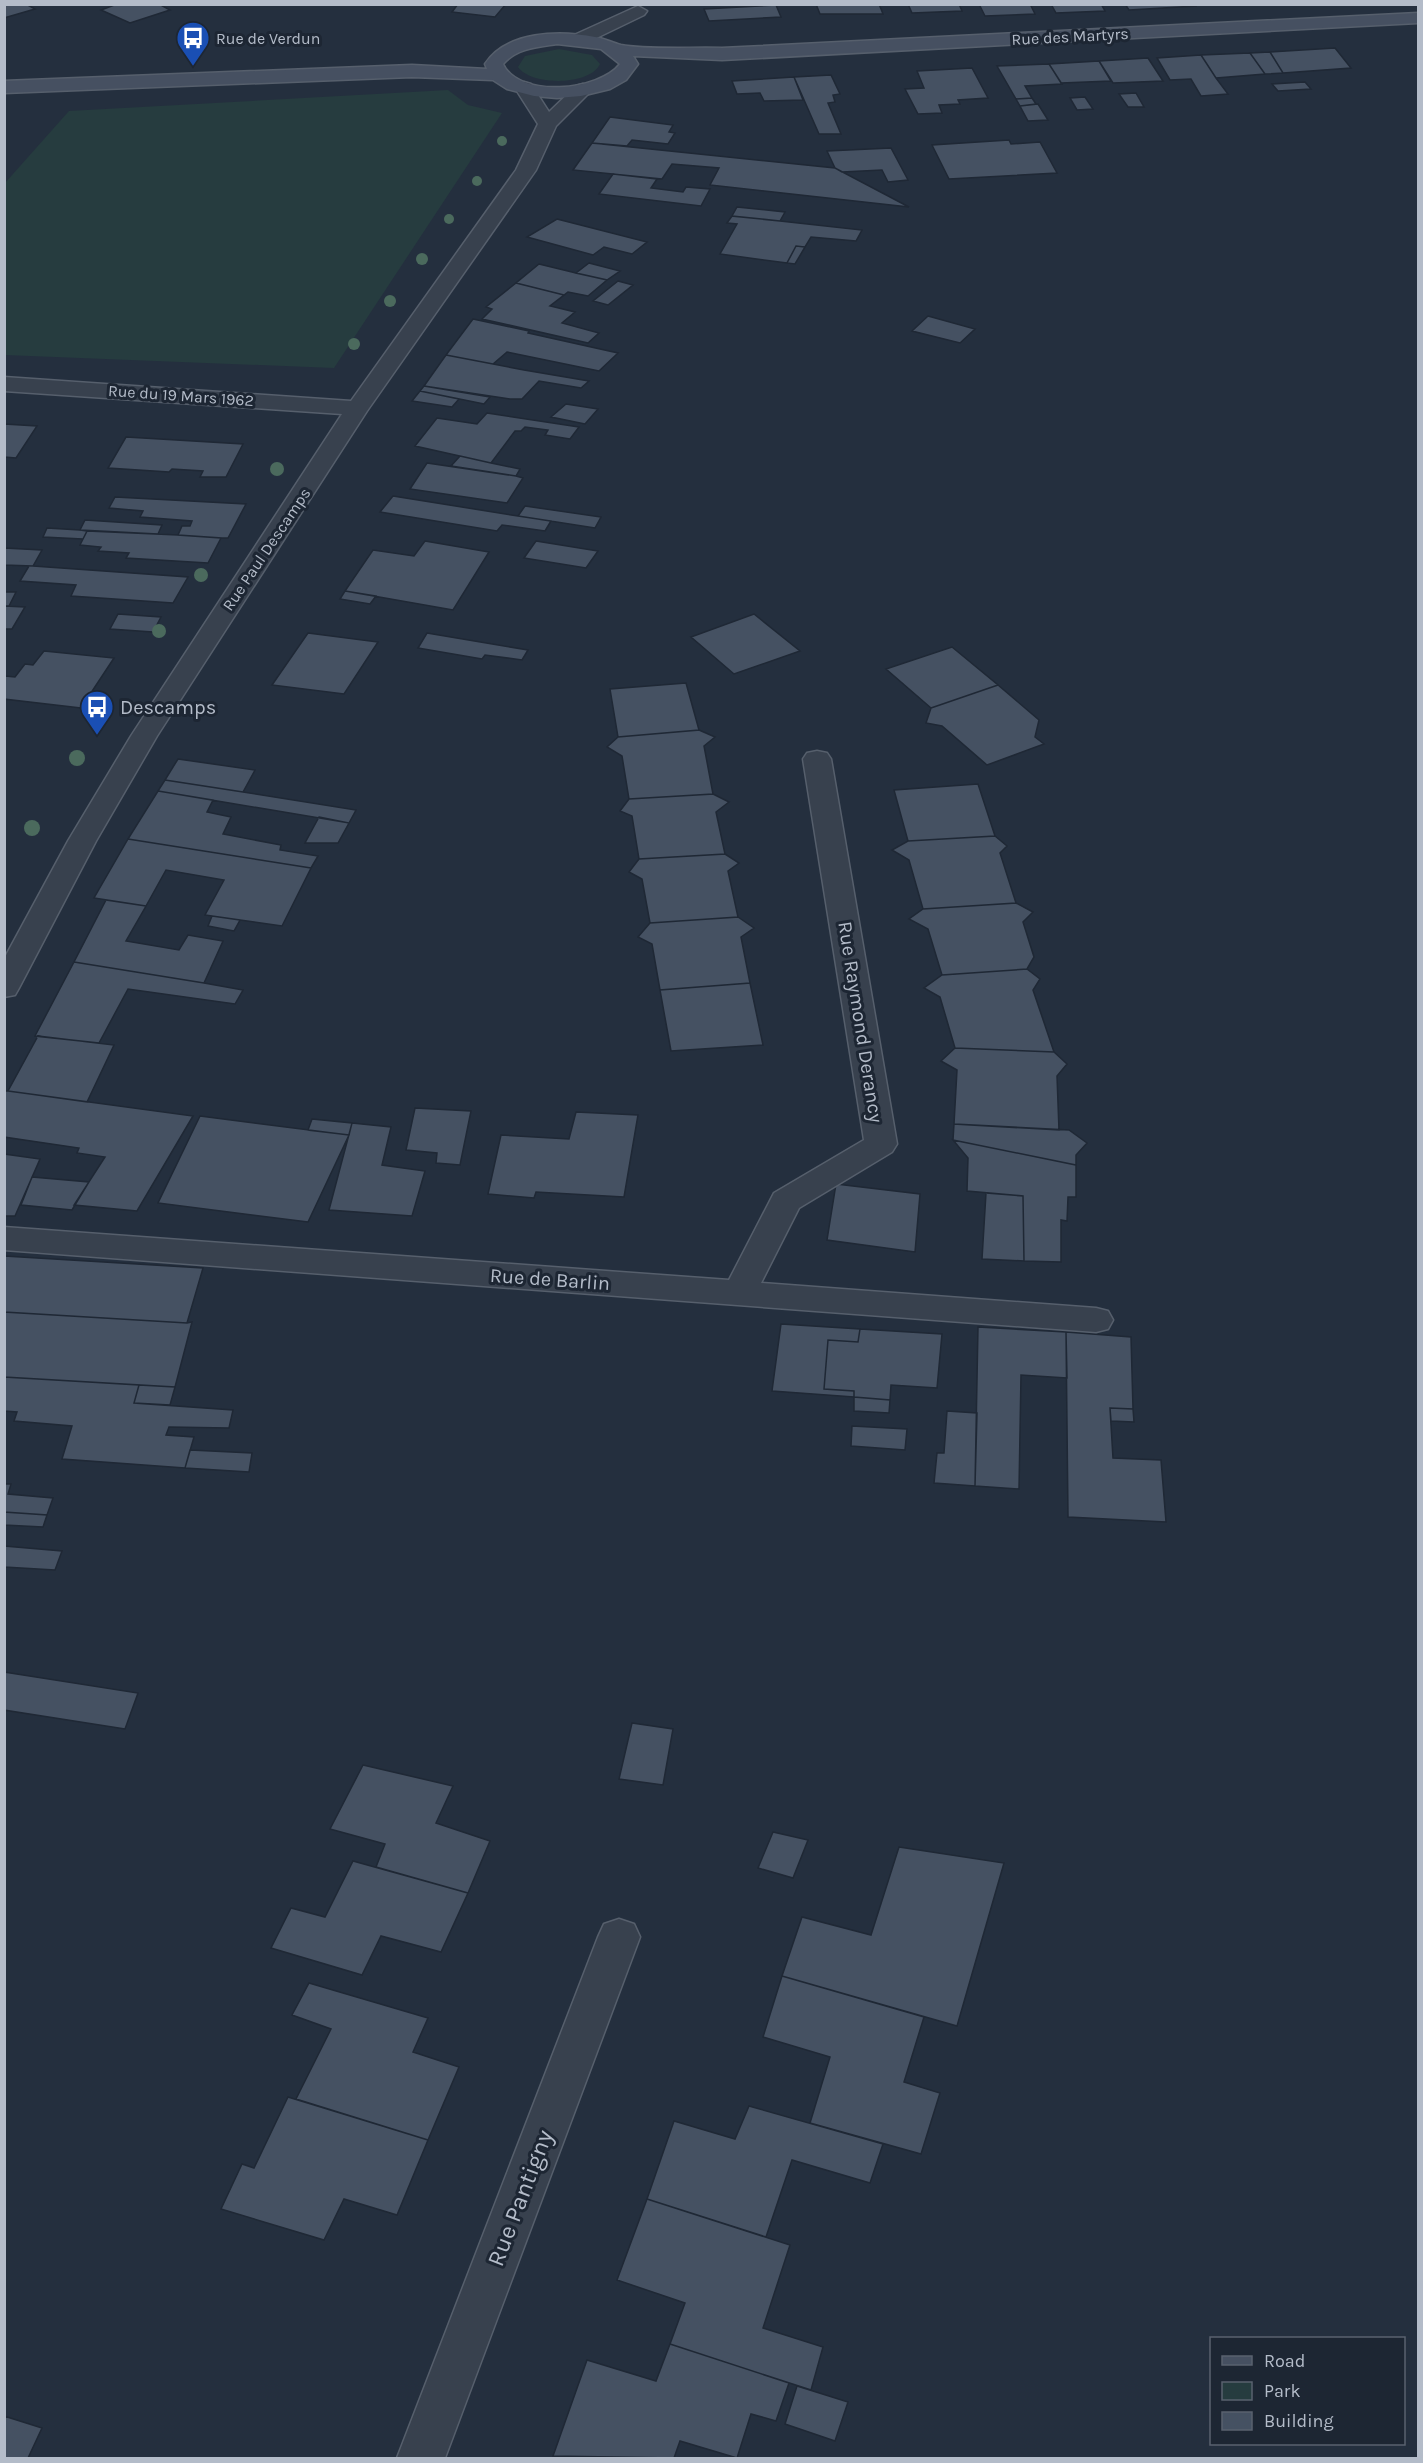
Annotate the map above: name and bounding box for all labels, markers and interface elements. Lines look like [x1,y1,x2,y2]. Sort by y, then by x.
bus stop icon: Rue de Verdun [175,20,211,67]
street label: Rue des Martyrs [1011,24,1129,49]
place label: Rue de Verdun [216,29,320,48]
street label: Rue du 19 Mars 1962 [107,381,255,410]
street label: Rue Paul Descamps [218,484,315,614]
bus stop icon: Descamps [79,689,115,736]
place label: Descamps [120,696,216,719]
street label: Rue Raymond Derancy [833,920,888,1124]
street label: Rue de Barlin [489,1264,611,1295]
street label: Rue Pantigny [481,2126,559,2270]
legend [1210,2337,1405,2445]
text: Road [1264,2350,1305,2372]
text: Park [1264,2380,1301,2402]
text: Building [1264,2410,1334,2432]

